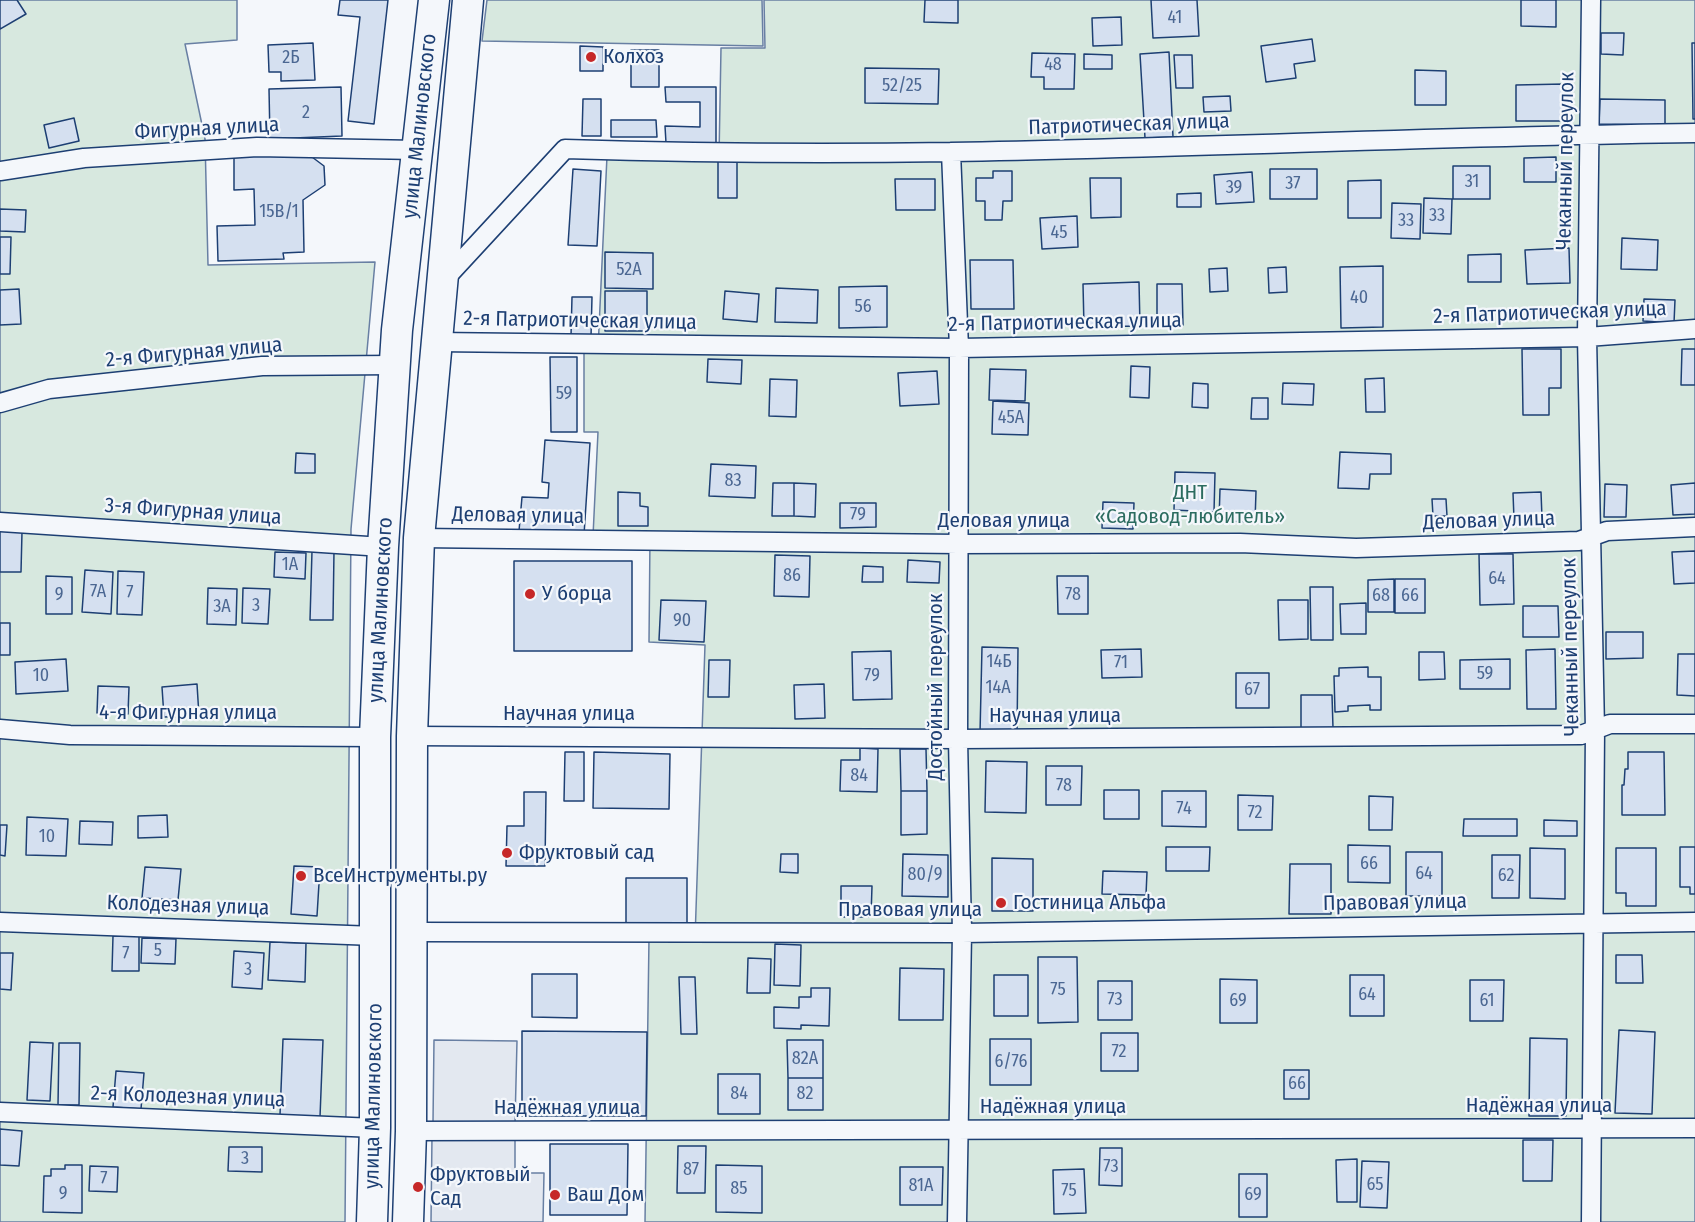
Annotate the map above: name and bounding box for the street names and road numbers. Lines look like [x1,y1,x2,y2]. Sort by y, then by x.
street label: улица Малиновского [398,32,442,220]
street label: Чеканный переулок [1552,72,1580,250]
street label: Патриотическая улица [1028,109,1230,141]
street label: Фигурная улица [134,113,280,145]
street label: 2-я Патриотическая улица [1433,296,1667,330]
street label: 2-я Патриотическая улица [463,306,697,336]
street label: 2-я Патриотическая улица [948,308,1182,338]
street label: 2-я Фигурная улица [105,333,283,373]
street label: 3-я Фигурная улица [104,493,282,531]
street label: Деловая улица [452,502,584,530]
street label: Деловая улица [1422,506,1556,536]
street label: Деловая улица [938,508,1070,534]
street label: улица Малиновского [364,517,398,703]
street label: Чеканный переулок [1557,558,1585,736]
street label: Достойный переулок [923,593,949,781]
street label: 4-я Фигурная улица [99,700,277,726]
street label: Научная улица [503,701,635,727]
street label: Научная улица [989,703,1121,729]
street label: Правовая улица [1323,889,1467,917]
street label: Колодезная улица [106,891,270,921]
street label: Правовая улица [838,897,982,923]
street label: улица Малиновского [360,1003,388,1189]
street label: 2-я Колодезная улица [90,1081,286,1113]
street label: Надёжная улица [1466,1093,1612,1119]
street label: Надёжная улица [980,1094,1126,1120]
street label: Надёжная улица [494,1095,640,1121]

